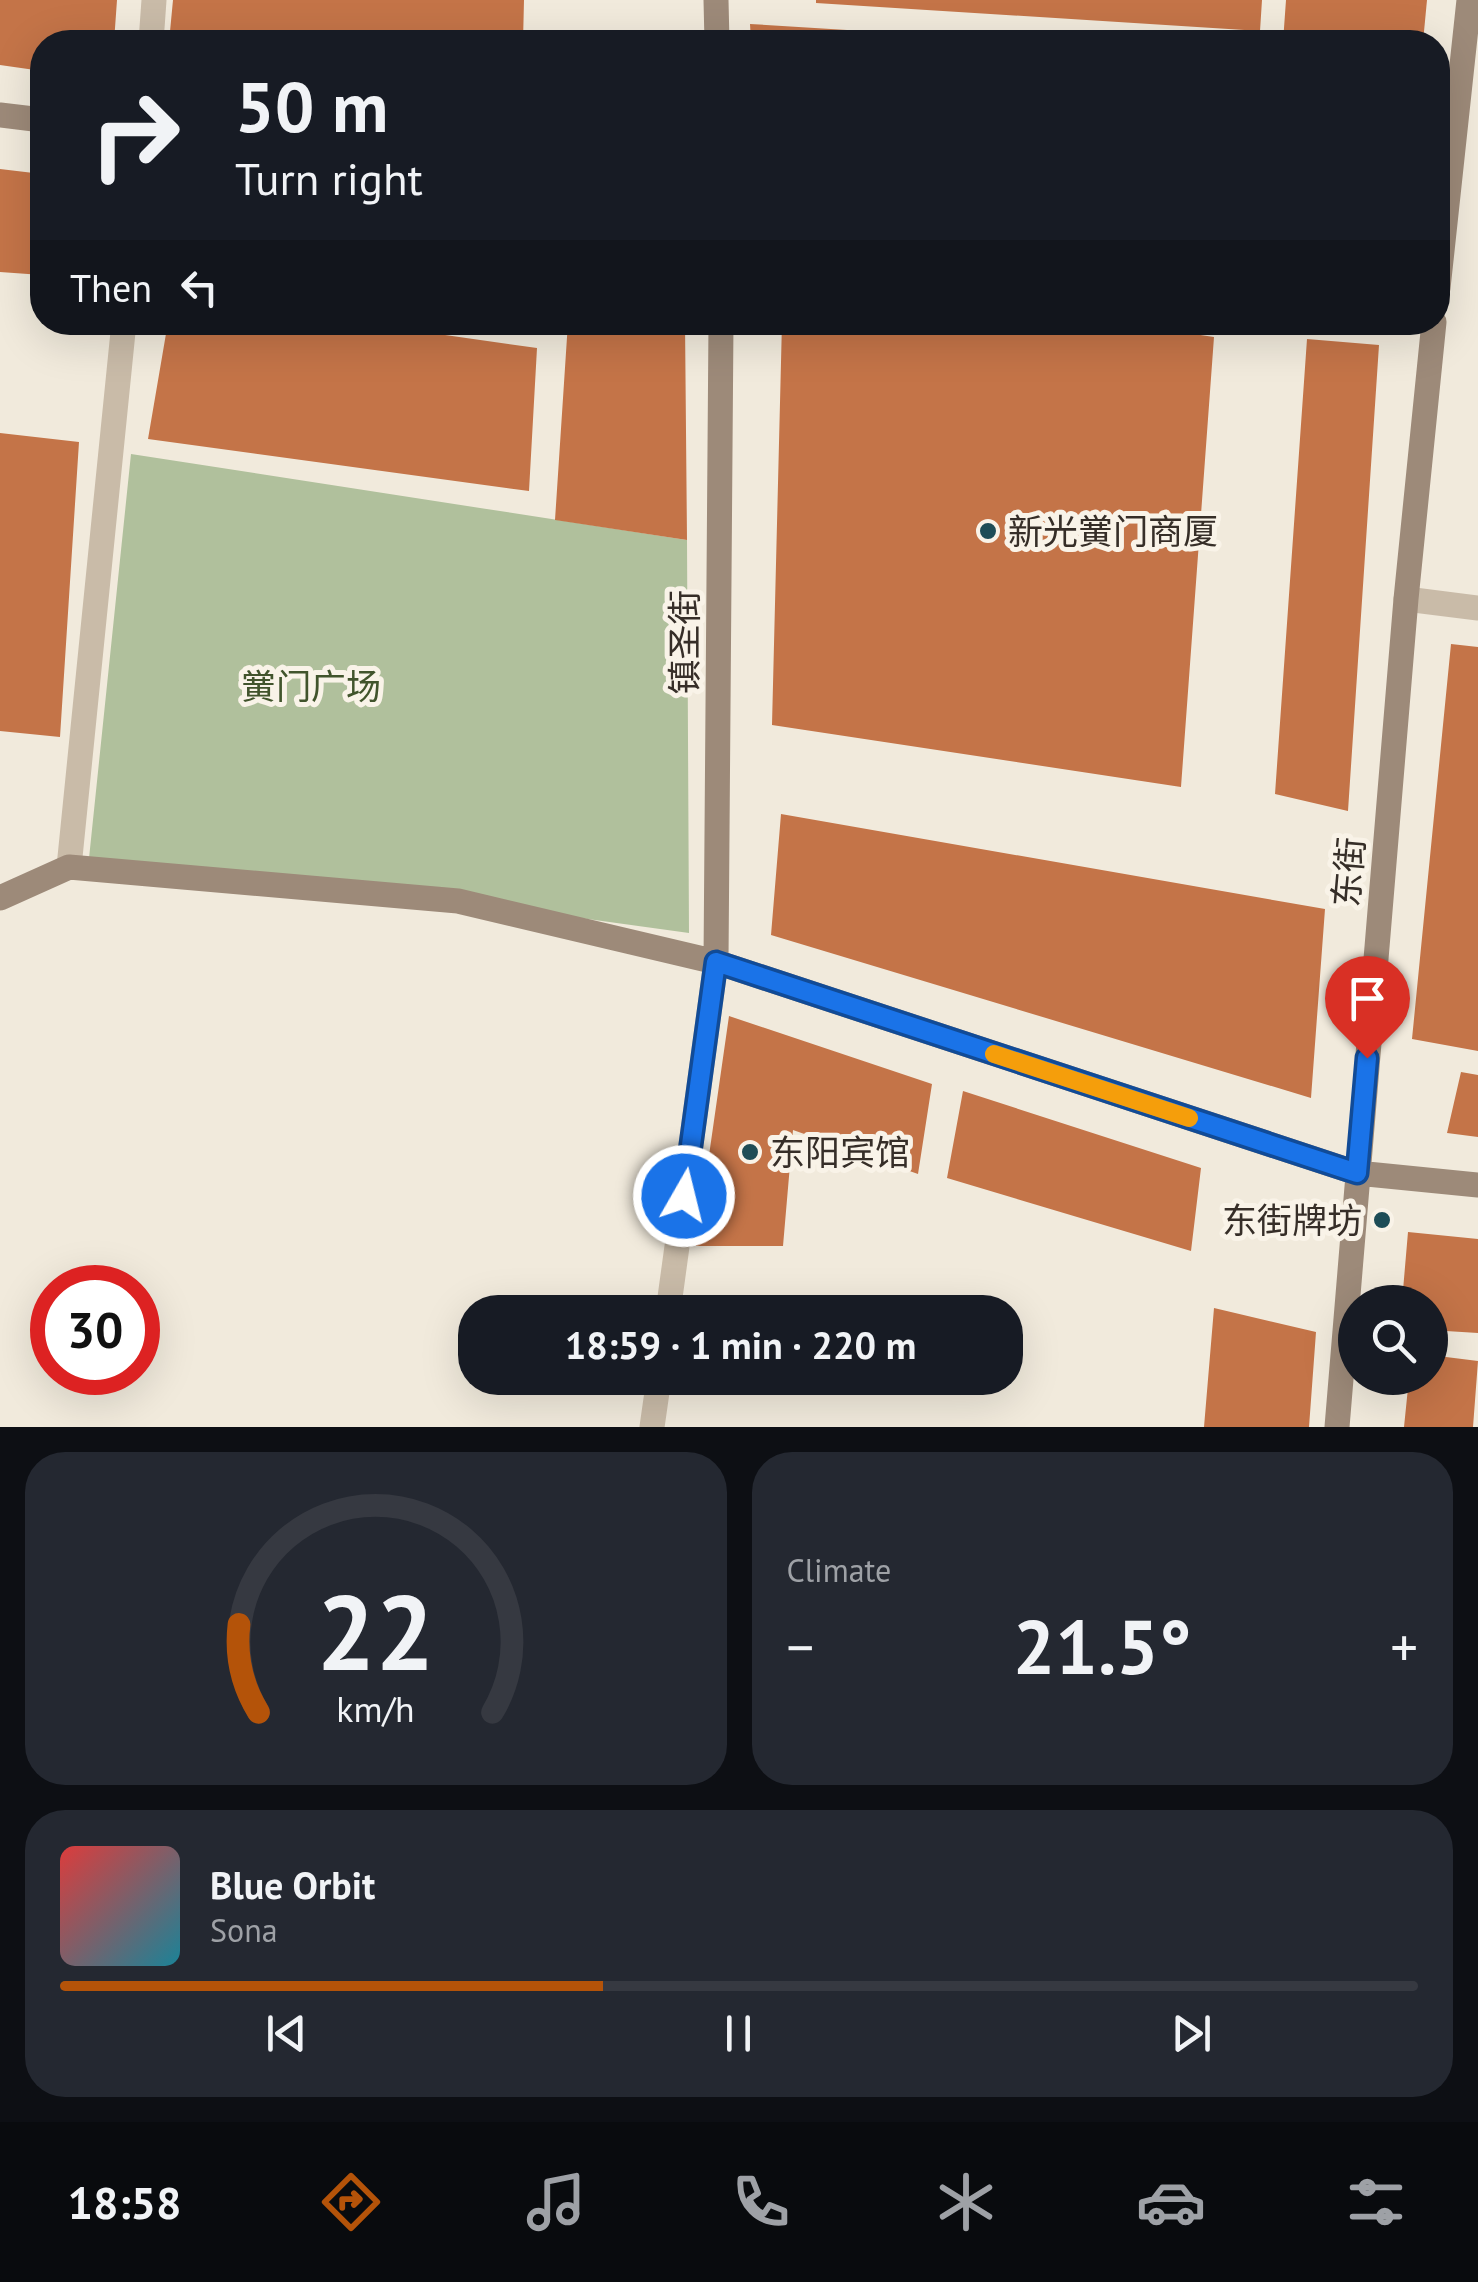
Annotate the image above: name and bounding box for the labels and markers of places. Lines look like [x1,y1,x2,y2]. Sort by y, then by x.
place label: 新光黉门商厦 [1008,508,1218,554]
marker: 新光黉门商厦 [977,520,999,542]
pin [1325,956,1410,1059]
place label: 东阳宾馆 [770,1129,910,1175]
marker: 东阳宾馆 [739,1141,761,1163]
place label: 东街牌坊 [1222,1197,1362,1243]
marker: 东街牌坊 [1371,1209,1393,1231]

